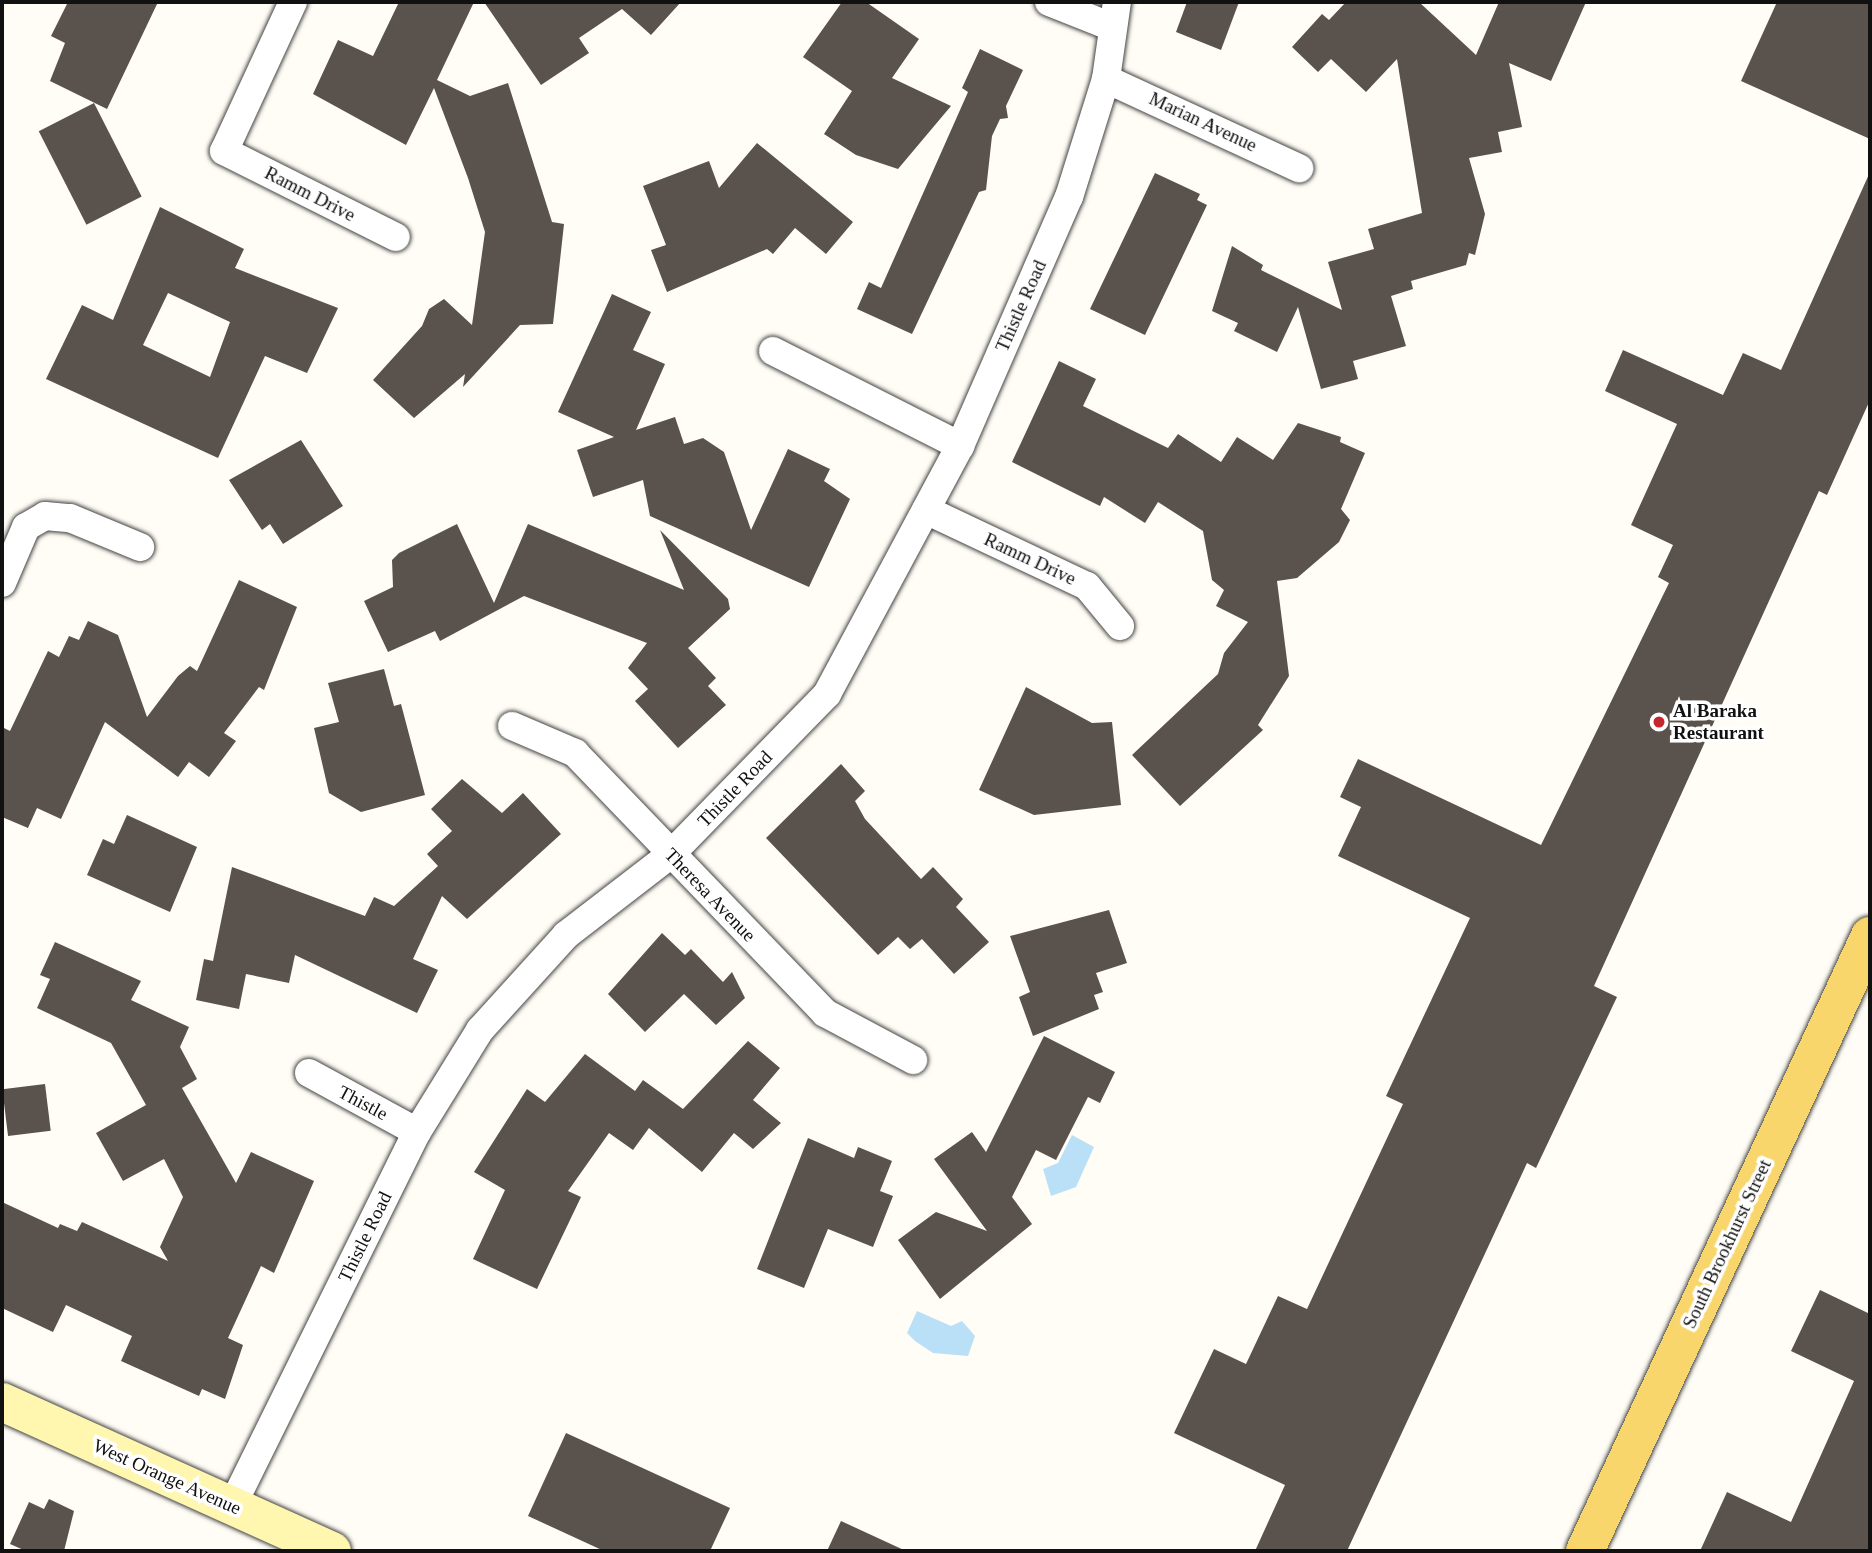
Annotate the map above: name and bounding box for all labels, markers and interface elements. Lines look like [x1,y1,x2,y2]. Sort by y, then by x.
street label: Marian Avenue [1145,87,1261,157]
street label: Ramm Drive [261,161,359,227]
street label: Thistle Road [991,257,1051,355]
street label: Ramm Drive [980,528,1080,590]
place label: Al Baraka Restaurant [1673,700,1764,744]
marker: Al Baraka Restaurant [1651,714,1667,730]
street label: Thistle Road [693,746,777,832]
street label: Theresa Avenue [659,843,761,947]
street label: Thistle [334,1081,392,1125]
street label: South Brookhurst Street [1678,1156,1776,1332]
street label: Thistle Road [333,1188,397,1286]
street label: West Orange Avenue [89,1434,245,1520]

